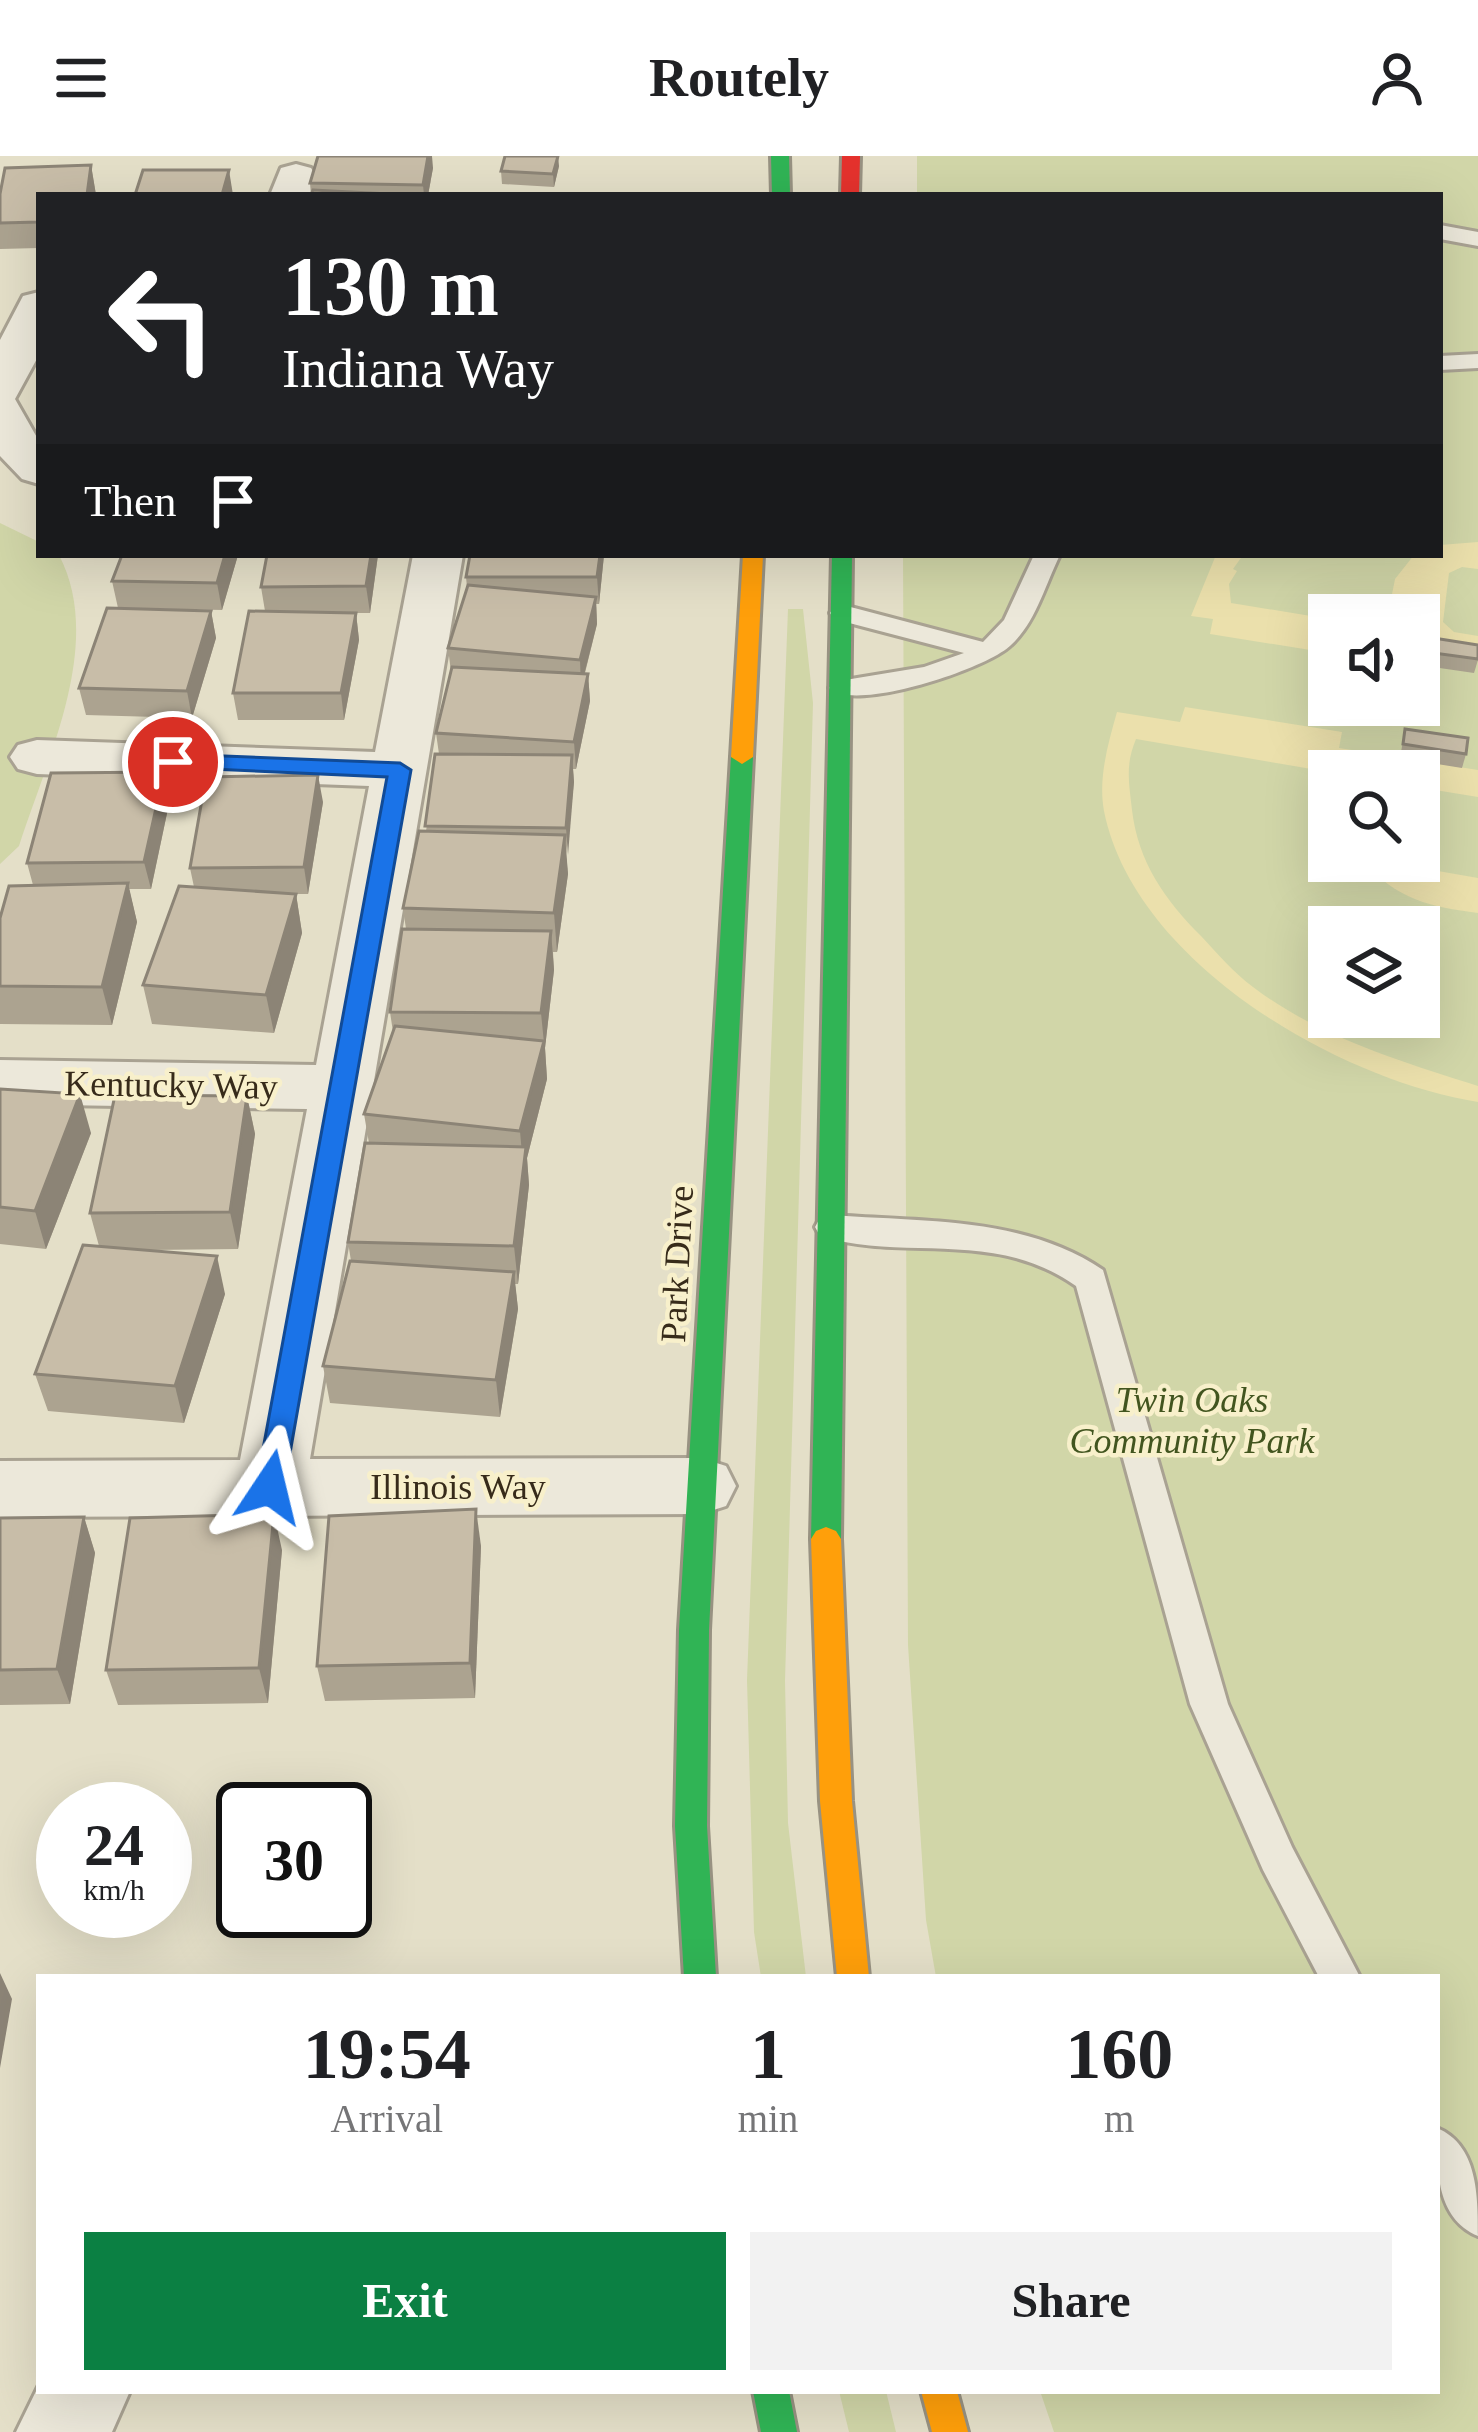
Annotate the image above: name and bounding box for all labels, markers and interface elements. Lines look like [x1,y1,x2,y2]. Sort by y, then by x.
icon: menu [48,45,114,111]
icon: person [1364,45,1430,111]
text: Routely [649,48,829,108]
icon: left [84,240,240,396]
text: 130 m [282,240,499,333]
text: Indiana Way [282,339,554,399]
icon: arrive [200,468,266,534]
text: Then [84,476,176,526]
map controls [1308,594,1440,1038]
button: sound [1308,594,1440,726]
pin [122,711,224,813]
icon: arrive [140,729,206,795]
button: search [1308,750,1440,882]
button: layers [1308,906,1440,1038]
street label: Kentucky Way [64,1063,278,1107]
street label: Park Drive [653,1185,701,1343]
park label: Twin Oaks Community Park [1070,1380,1316,1461]
position arrow [207,1424,333,1550]
street label: Illinois Way [370,1467,546,1507]
speed limit sign: 30 [216,1782,372,1938]
text: 24 [84,1812,144,1878]
text: km/h [83,1873,145,1906]
text: 19:54 [303,2014,471,2094]
text: 1 [750,2014,786,2094]
text: 160 [1065,2014,1173,2094]
text: Arrival [331,2097,443,2140]
text: min [738,2097,798,2140]
text: m [1104,2097,1134,2140]
button: Exit [84,2232,726,2370]
button: Share [750,2232,1392,2370]

